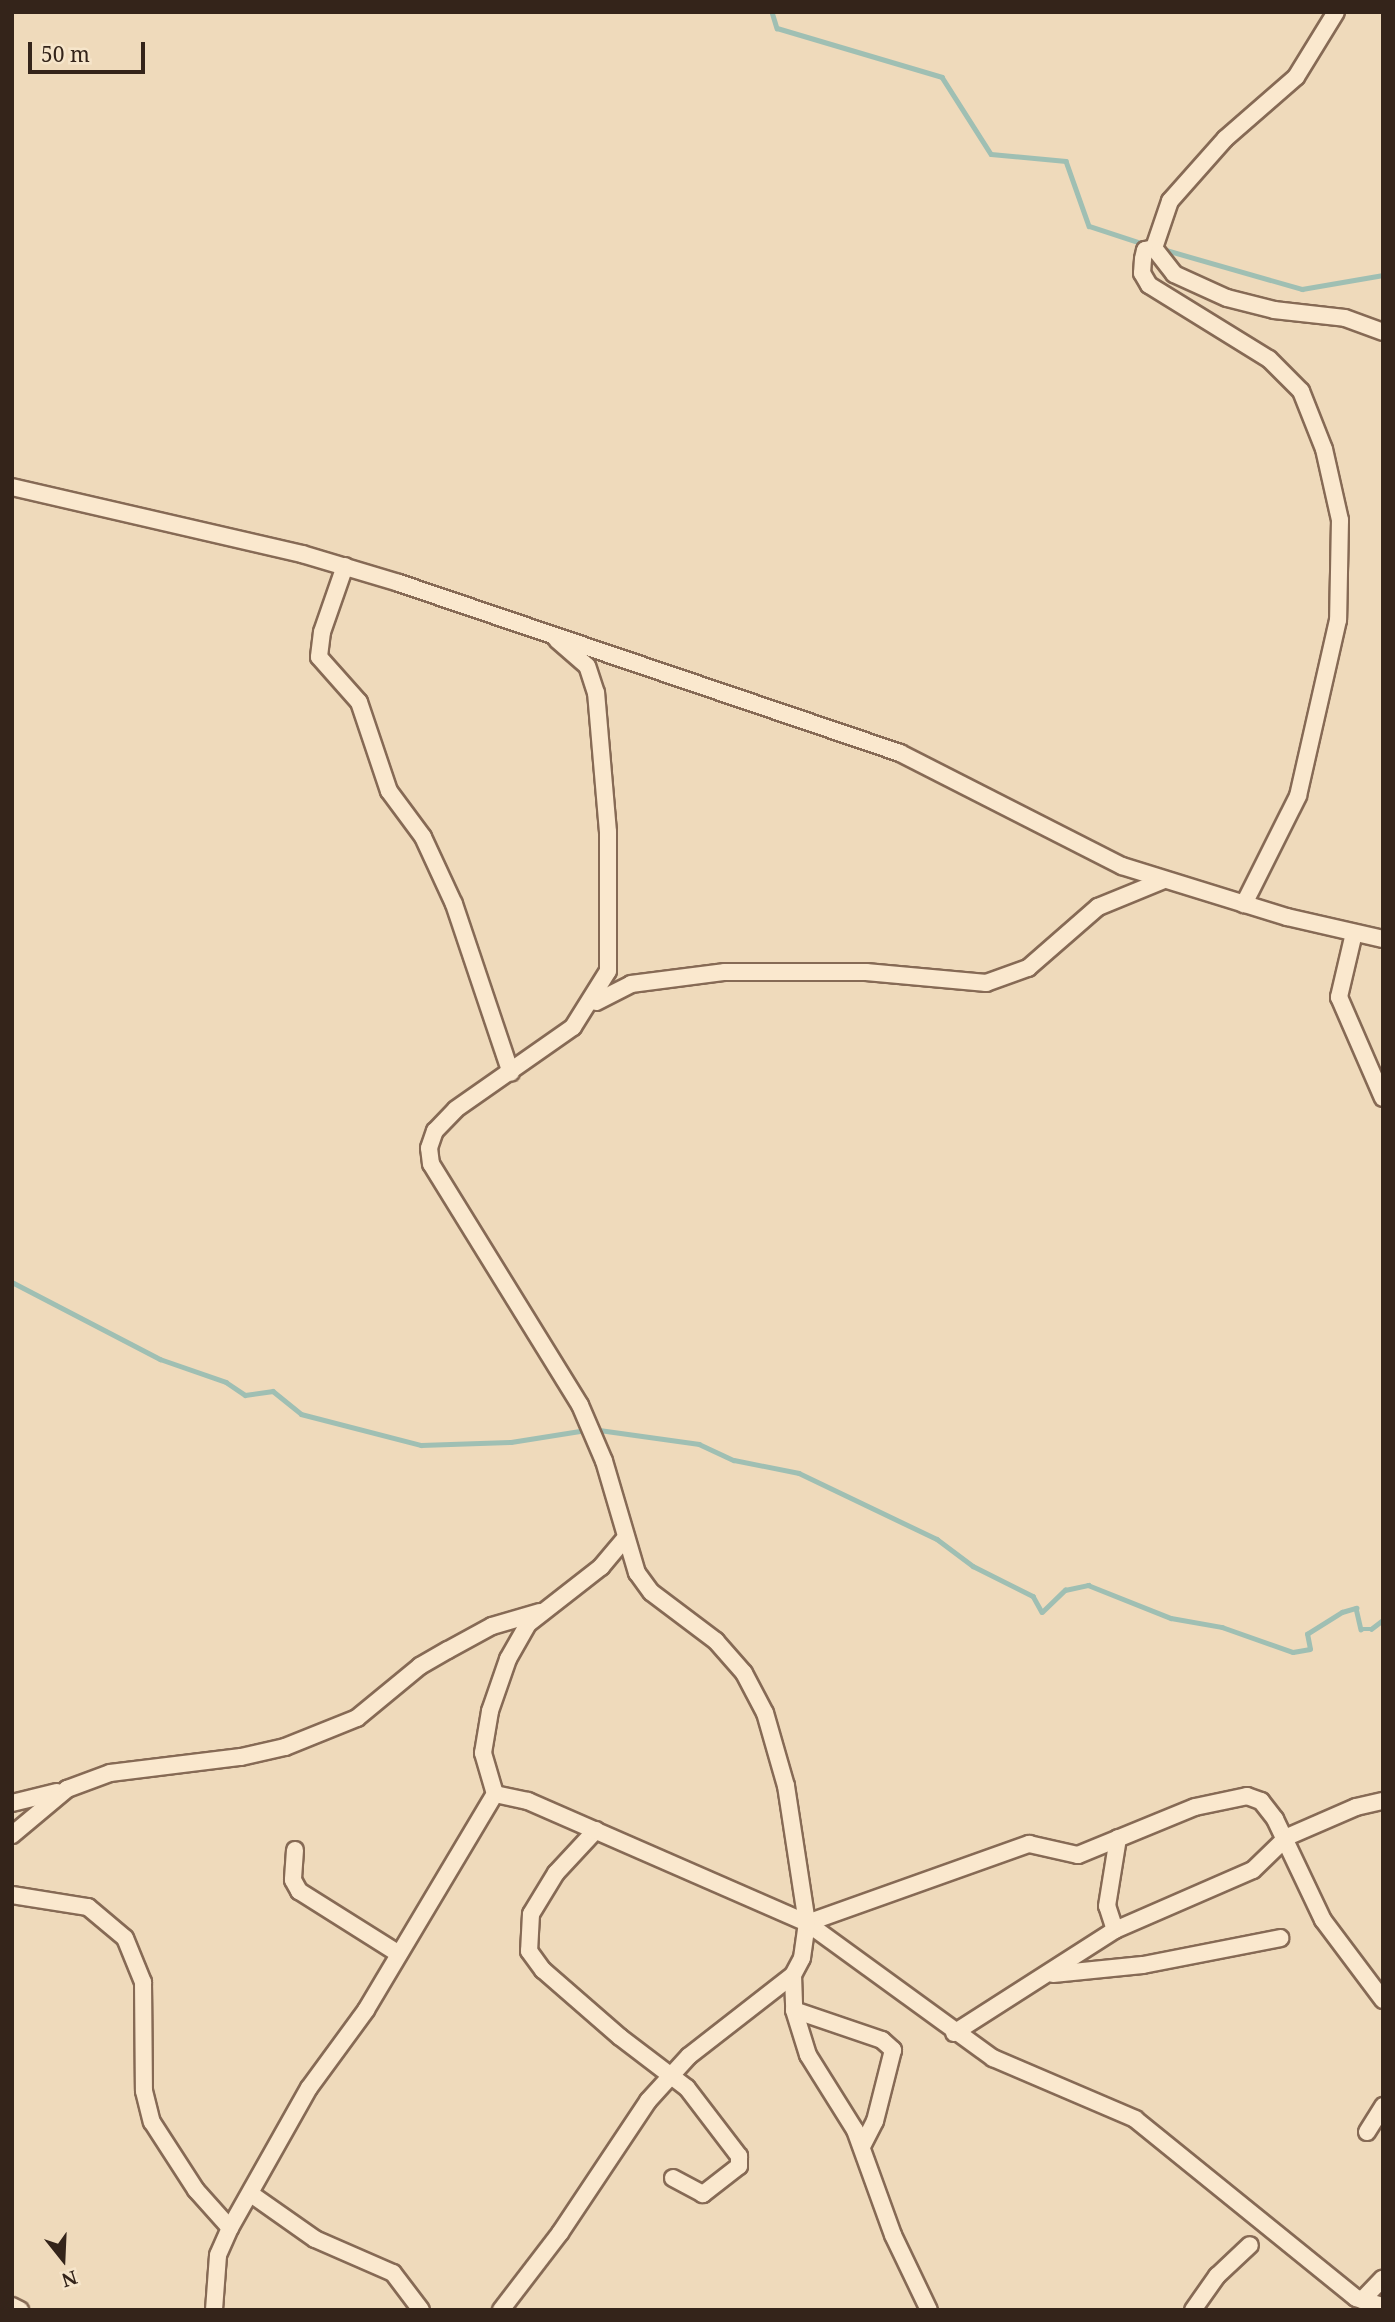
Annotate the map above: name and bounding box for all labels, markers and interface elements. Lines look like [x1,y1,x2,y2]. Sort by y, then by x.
scale bar [32,28,149,72]
text: 50 m [41,40,90,68]
north arrow [28,2224,98,2294]
text: N [58,2264,81,2294]

